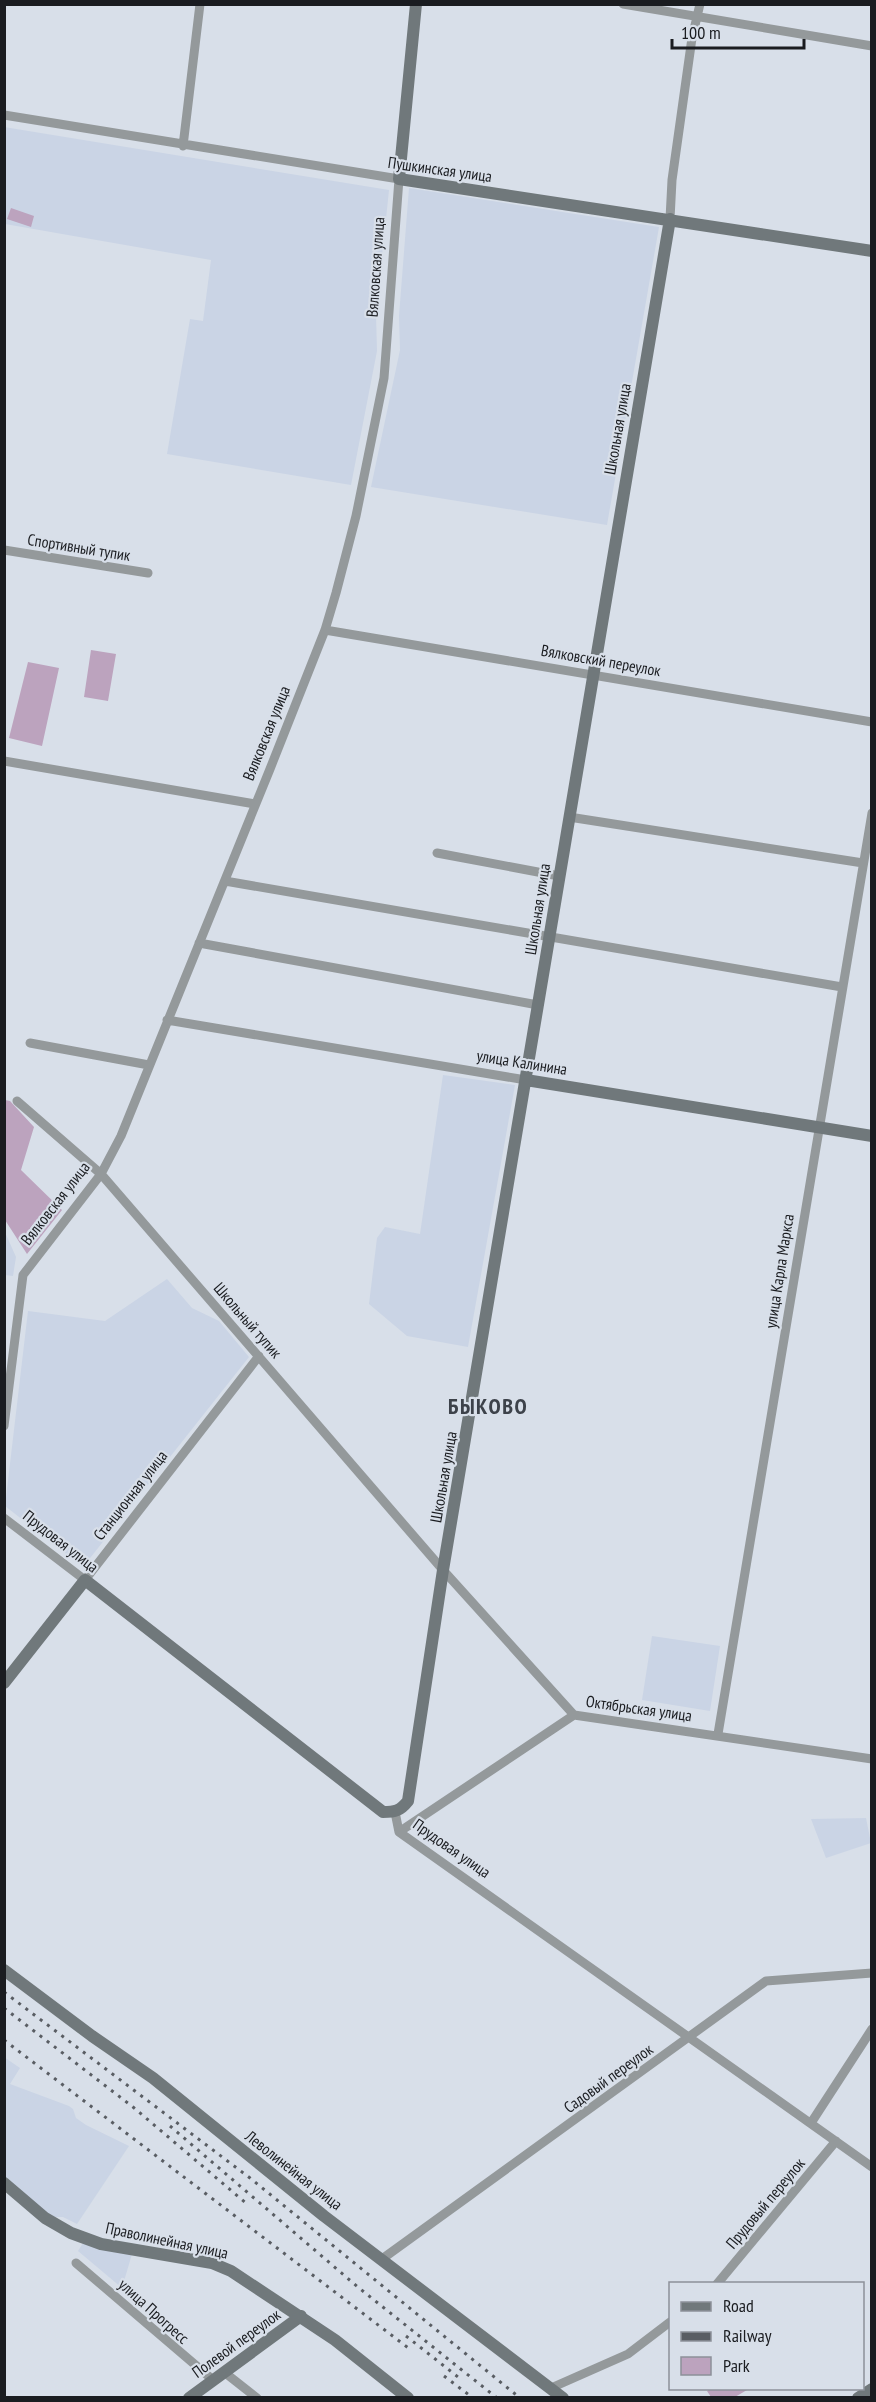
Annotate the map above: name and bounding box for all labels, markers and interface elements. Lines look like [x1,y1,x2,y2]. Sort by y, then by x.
scale bar [672,12,804,50]
text: 100 m [681,21,721,44]
street label: Пушкинская улица [387,152,493,186]
street label: Вялковская улица [362,216,388,318]
street label: Школьная улица [599,382,635,476]
street label: Спортивный тупик [26,529,133,565]
street label: Вялковский переулок [540,640,663,681]
street label: Вялковская улица [238,683,294,783]
street label: Школьная улица [520,862,554,956]
street label: улица Калинина [475,1045,569,1079]
street label: Вялковская улица [16,1157,94,1249]
street label: улица Карла Маркса [760,1212,798,1330]
street label: Школьный тупик [210,1278,287,1363]
district label: БЫКОВО [448,1392,528,1420]
street label: Школьная улица [425,1430,461,1524]
street label: Станционная улица [89,1446,171,1544]
street label: Прудовая улица [19,1505,103,1577]
street label: Октябрьская улица [585,1691,693,1725]
street label: Прудовая улица [409,1814,495,1882]
street label: Садовый переулок [559,2038,657,2117]
street label: Леволинейная улица [241,2125,347,2214]
street label: Прудовый переулок [721,2153,809,2253]
street label: Праволинейная улица [104,2217,230,2263]
street label: улица Прогресс [115,2274,194,2348]
legend [669,2282,864,2390]
text: Road [723,2294,754,2317]
street label: Полевой переулок [188,2304,285,2382]
text: Railway [723,2324,772,2347]
text: Park [723,2354,750,2377]

